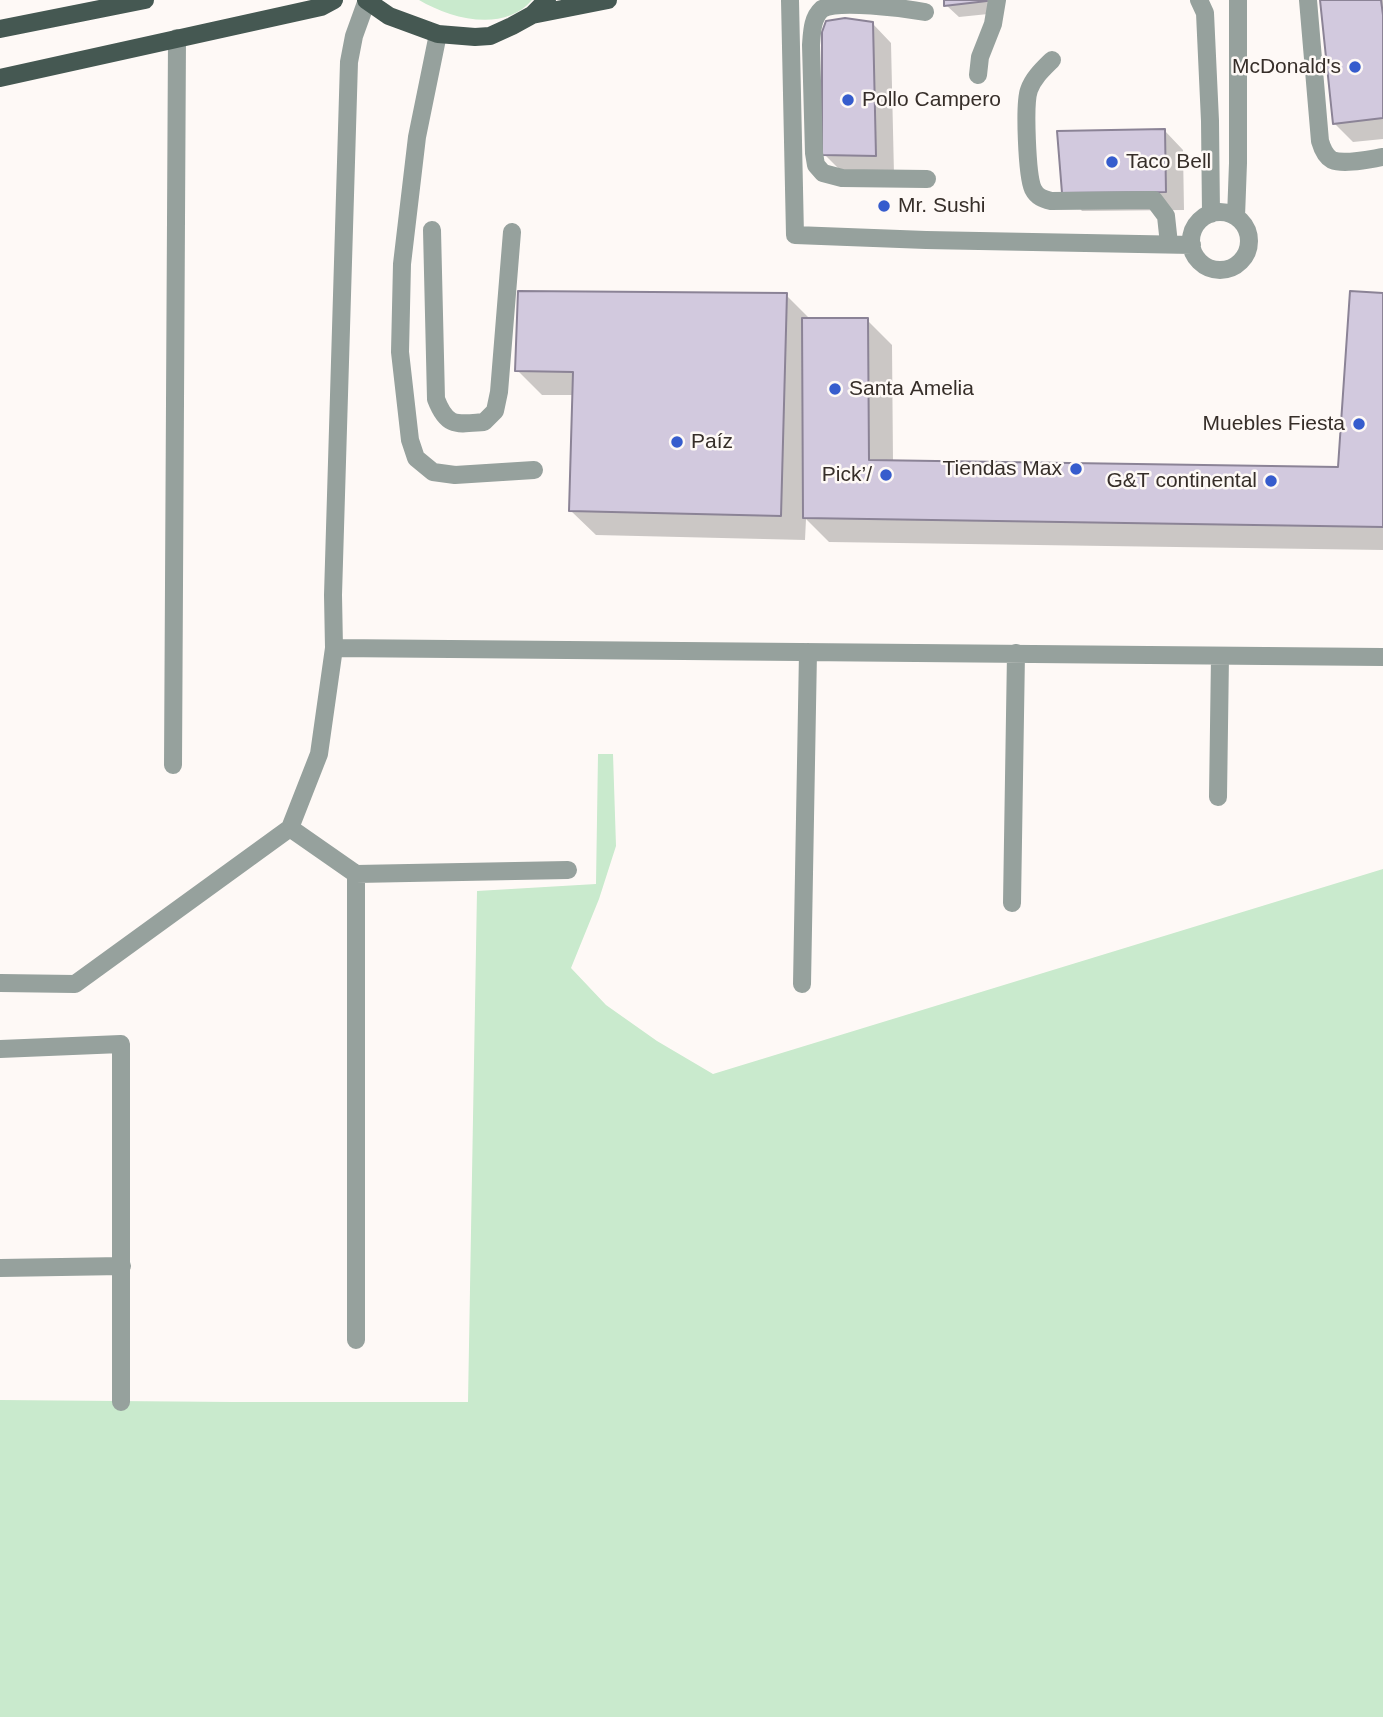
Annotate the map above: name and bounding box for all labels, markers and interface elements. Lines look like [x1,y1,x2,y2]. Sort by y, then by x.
place label: McDonald's [1232,54,1341,80]
marker: McDonald's [1347,59,1363,75]
place label: Pollo Campero [862,87,1001,113]
marker: Pollo Campero [840,92,856,108]
place label: Taco Bell [1126,149,1211,175]
marker: Taco Bell [1104,154,1120,170]
place label: Mr. Sushi [898,193,986,219]
marker: Mr. Sushi [876,198,892,214]
place label: Santa Amelia [849,376,974,402]
marker: Santa Amelia [827,381,843,397]
place label: Muebles Fiesta [1203,411,1345,437]
marker: Muebles Fiesta [1351,416,1367,432]
place label: Paíz [691,429,733,455]
marker: Paíz [669,434,685,450]
place label: Tiendas Max [943,456,1062,482]
marker: Tiendas Max [1068,461,1084,477]
place label: Pick’/ [822,462,872,488]
marker: Pick’/ [878,467,894,483]
place label: G&T continental [1106,468,1257,494]
marker: G&T continental [1263,473,1279,489]

